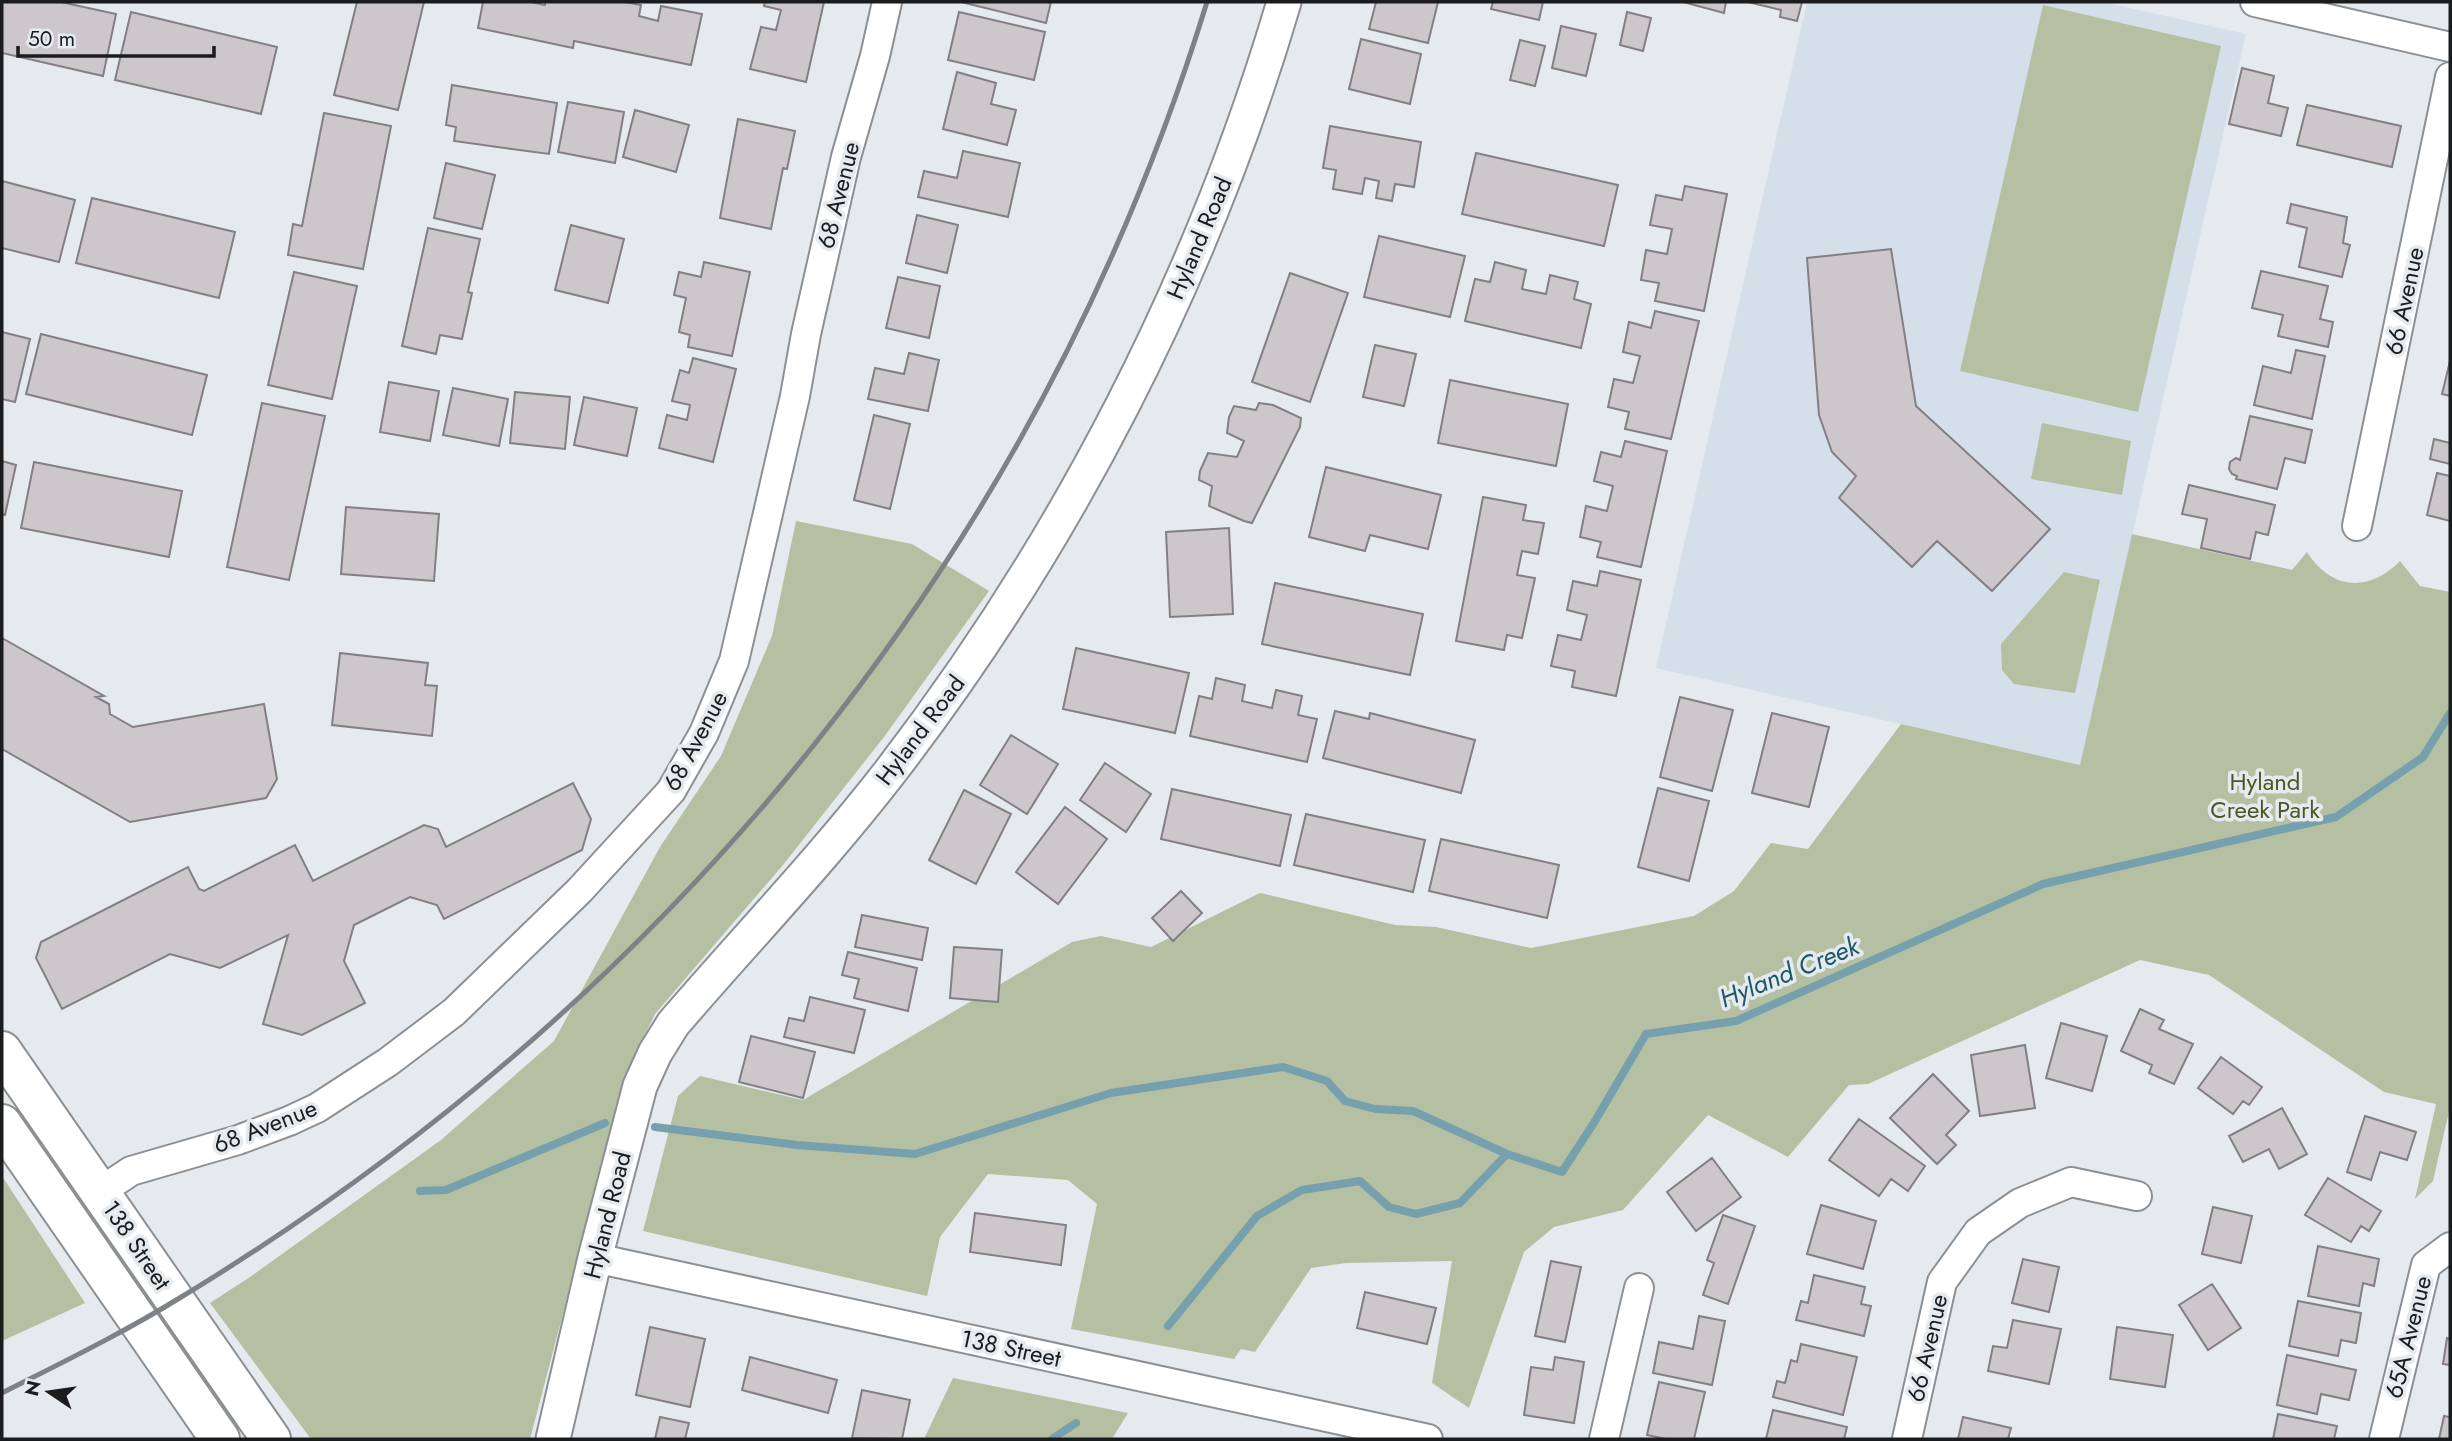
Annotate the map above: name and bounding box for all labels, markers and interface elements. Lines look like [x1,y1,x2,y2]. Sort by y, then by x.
scale bar [18,14,214,58]
text: 50 m [28,24,75,54]
street label: 68 Avenue [808,138,868,252]
street label: Hyland Road [1157,171,1241,305]
street label: 66 Avenue [2375,244,2433,358]
street label: Hyland Road [867,668,973,792]
street label: 68 Avenue [654,685,736,797]
park label: Hyland Creek Park [2210,764,2320,827]
water label: Hyland Creek [1714,926,1866,1017]
street label: 68 Avenue [208,1090,322,1162]
street label: Hyland Road [574,1148,640,1282]
street label: 138 Street [94,1193,180,1297]
street label: 65A Avenue [2376,1272,2440,1402]
street label: 66 Avenue [1898,1291,1956,1405]
street label: 138 Street [958,1320,1064,1376]
north arrow [14,1357,84,1427]
text: N [18,1378,48,1399]

